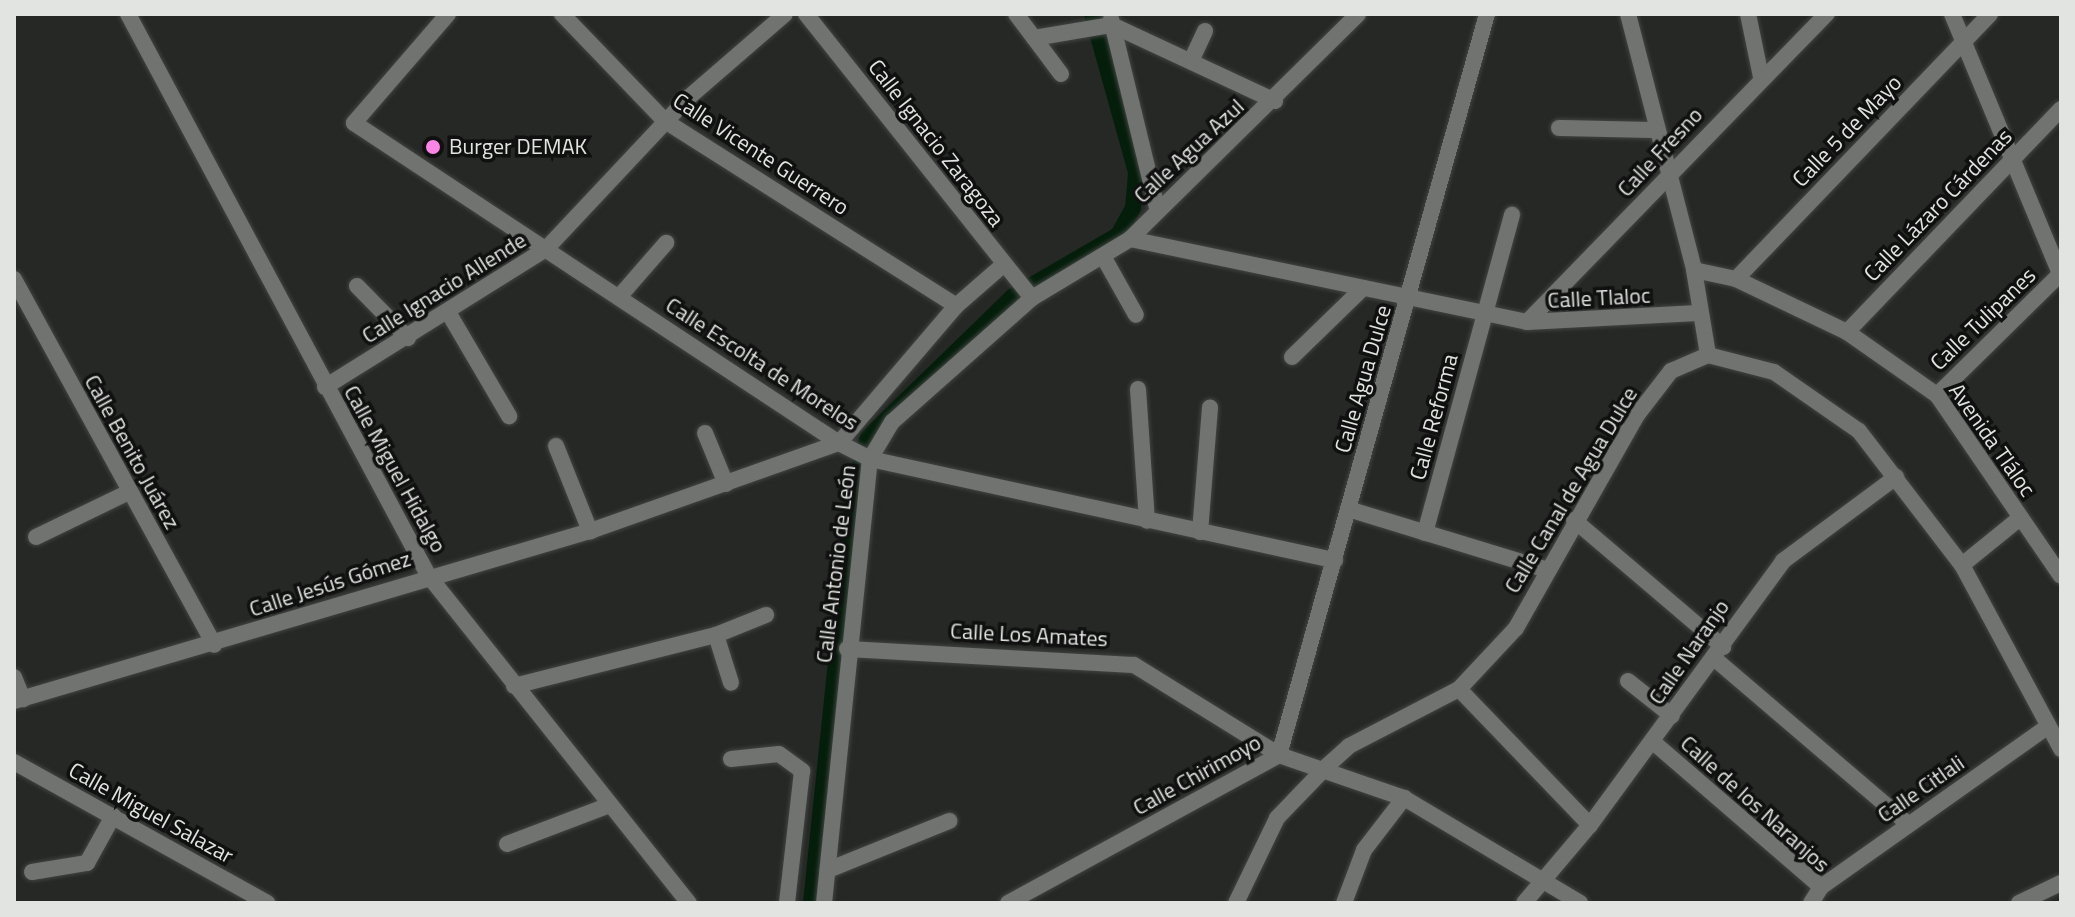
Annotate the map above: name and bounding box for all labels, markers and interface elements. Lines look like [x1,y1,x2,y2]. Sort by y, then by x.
street label: Calle Ignacio Zaragoza [863,54,1009,232]
street label: Calle 5 de Mayo [1787,70,1907,192]
street label: Calle Vicente Guerrero [668,87,854,221]
street label: Calle Agua Azul [1129,93,1249,209]
street label: Calle Fresno [1612,102,1708,202]
street label: Calle Lázaro Cárdenas [1858,123,2018,287]
place label: Burger DEMAK [449,134,587,160]
marker: Burger DEMAK [424,138,442,156]
street label: Calle Ignacio Allende [357,227,531,349]
street label: Calle Tulipanes [1925,262,2041,376]
street label: Calle Tlaloc [1547,282,1651,314]
street label: Calle Escolta de Morelos [661,292,863,436]
street label: Calle Agua Dulce [1329,302,1397,456]
street label: Calle Reforma [1405,351,1463,483]
street label: Calle Benito Juárez [79,370,185,534]
street label: Avenida Tláloc [1943,378,2041,502]
street label: Calle Miguel Hidalgo [338,381,452,557]
street label: Calle Canal de Agua Dulce [1499,382,1643,598]
street label: Calle Antonio de León [811,464,861,664]
street label: Calle Jesús Gómez [246,545,414,623]
street label: Calle Naranjo [1643,595,1735,709]
street label: Calle Los Amates [950,618,1108,652]
street label: Calle Chirimoyo [1129,729,1265,821]
street label: Calle de los Naranjos [1675,730,1835,878]
street label: Calle Citlali [1873,750,1969,828]
street label: Calle Miguel Salazar [64,757,238,869]

